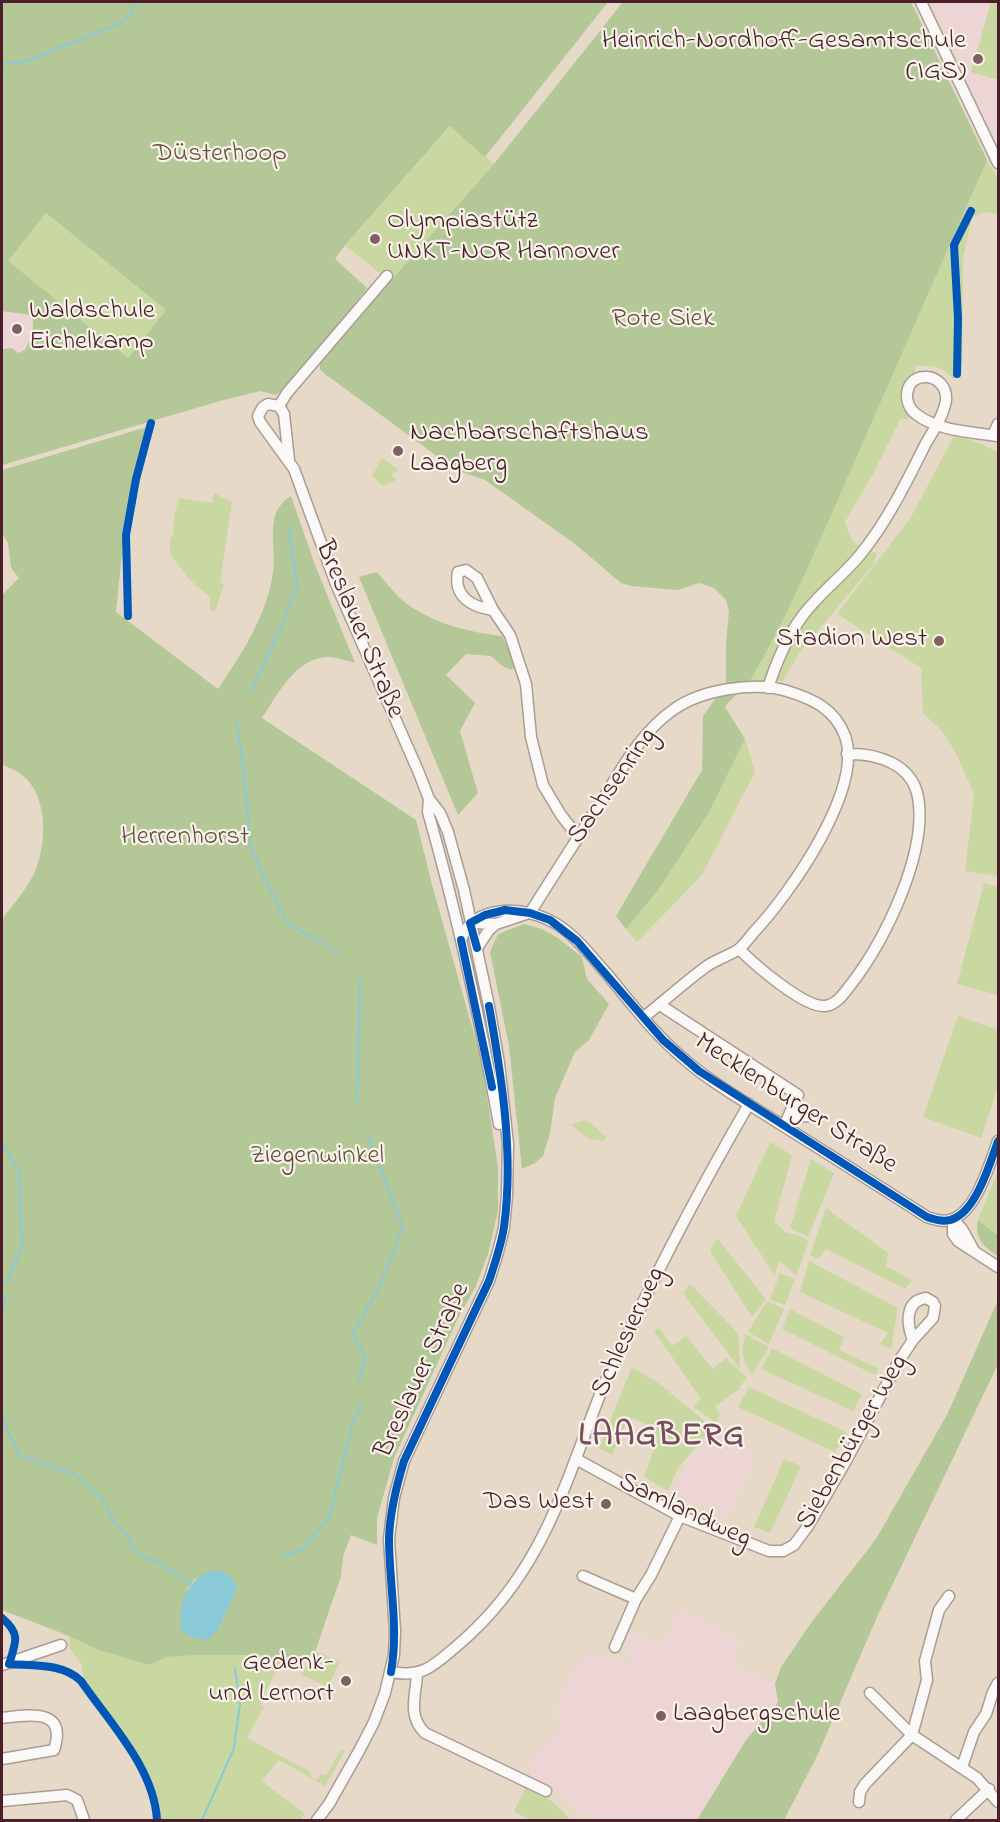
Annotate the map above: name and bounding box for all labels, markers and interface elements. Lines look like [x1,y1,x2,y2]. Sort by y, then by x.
place label: Heinrich-Nordhoff-Gesamtschule (IGS) [602,27,966,90]
marker: Heinrich-Nordhoff-Gesamtschule (IGS) [971,52,985,66]
park label: Düsterhoop [153,140,287,172]
place label: Olympiastütz UNKT-NOR Hannover [387,207,620,270]
marker: Olympiastütz UNKT-NOR Hannover [368,232,382,246]
place label: Waldschule Eichelkamp [29,297,155,360]
park label: Rote Siek [611,305,715,337]
marker: Waldschule Eichelkamp [10,322,24,336]
place label: Nachbarschaftshaus Laagberg [410,419,649,482]
marker: Nachbarschaftshaus Laagberg [391,444,405,458]
street label: Breslauer Straße [306,536,410,724]
place label: Stadion West [776,625,927,657]
marker: Stadion West [932,634,946,648]
street label: Sachsenring [562,723,666,851]
park label: Herrenhorst [121,823,249,855]
street label: Mecklenburger Straße [688,1027,902,1183]
park label: Ziegenwinkel [250,1142,384,1174]
street label: Schlesierweg [586,1263,674,1403]
street label: Breslauer Straße [369,1278,479,1464]
street label: Siebenbürger Weg [791,1350,917,1536]
district label: LAAGBERG [578,1419,746,1459]
street label: Samlandweg [613,1467,755,1557]
place label: Das West [483,1488,594,1520]
marker: Das West [599,1497,613,1511]
place label: Gedenk- und Lernort [208,1649,334,1712]
marker: Gedenk- und Lernort [339,1674,353,1688]
place label: Laagbergschule [673,1700,841,1732]
marker: Laagbergschule [654,1709,668,1723]

